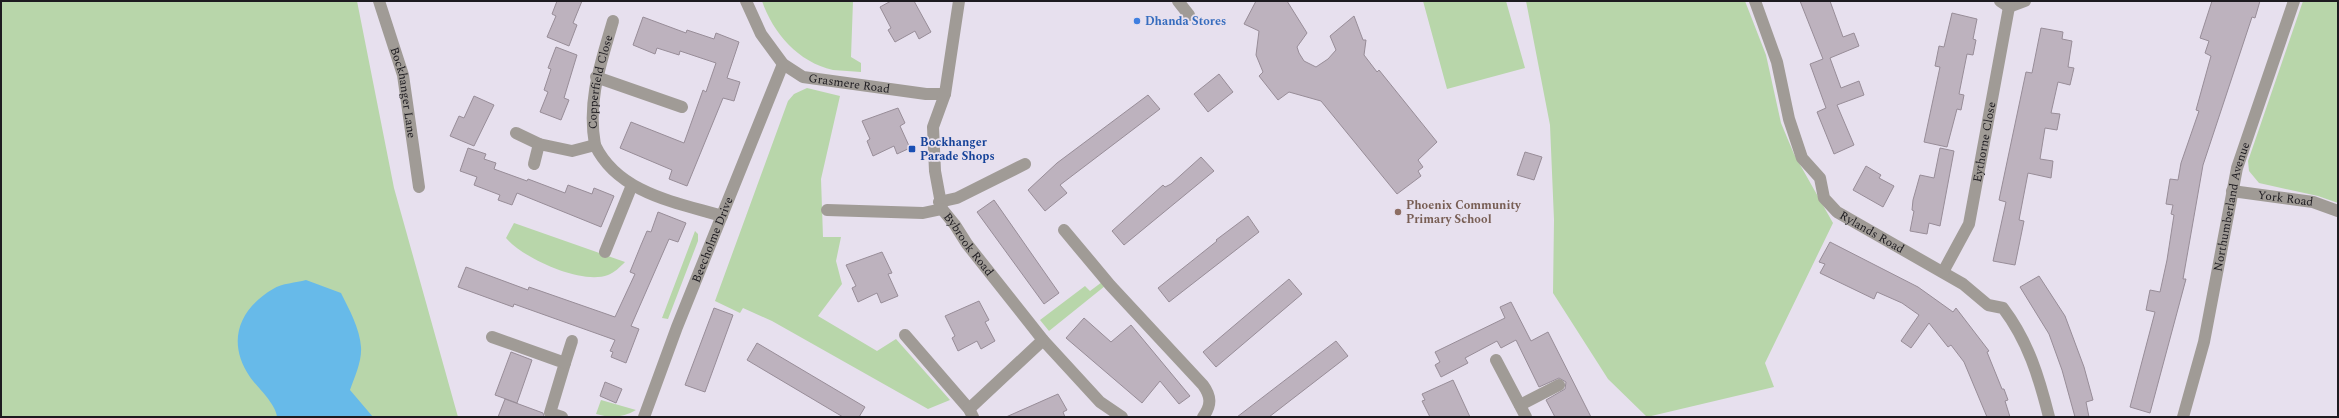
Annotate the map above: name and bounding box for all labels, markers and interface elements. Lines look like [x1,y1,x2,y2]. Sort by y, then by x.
place label: Dhanda Stores [1145,12,1226,31]
marker: Dhanda Stores [1132,16,1142,26]
street label: Copperfield Close [584,32,619,130]
street label: Bockhanger Lane [384,44,421,140]
street label: Grasmere Road [807,69,891,99]
street label: Eythorne Close [1968,100,2001,184]
place label: Bockhanger Parade Shops [920,133,995,166]
street label: Northumberland Avenue [2209,139,2255,273]
marker: Bockhanger Parade Shops [907,144,917,154]
street label: York Road [2257,186,2315,212]
street label: Beecholme Drive [687,194,739,286]
place label: Phoenix Community Primary School [1406,196,1522,229]
street label: Rylands Road [1836,206,1908,259]
marker: Phoenix Community Primary School [1393,207,1403,217]
street label: Bybrook Road [938,208,998,281]

